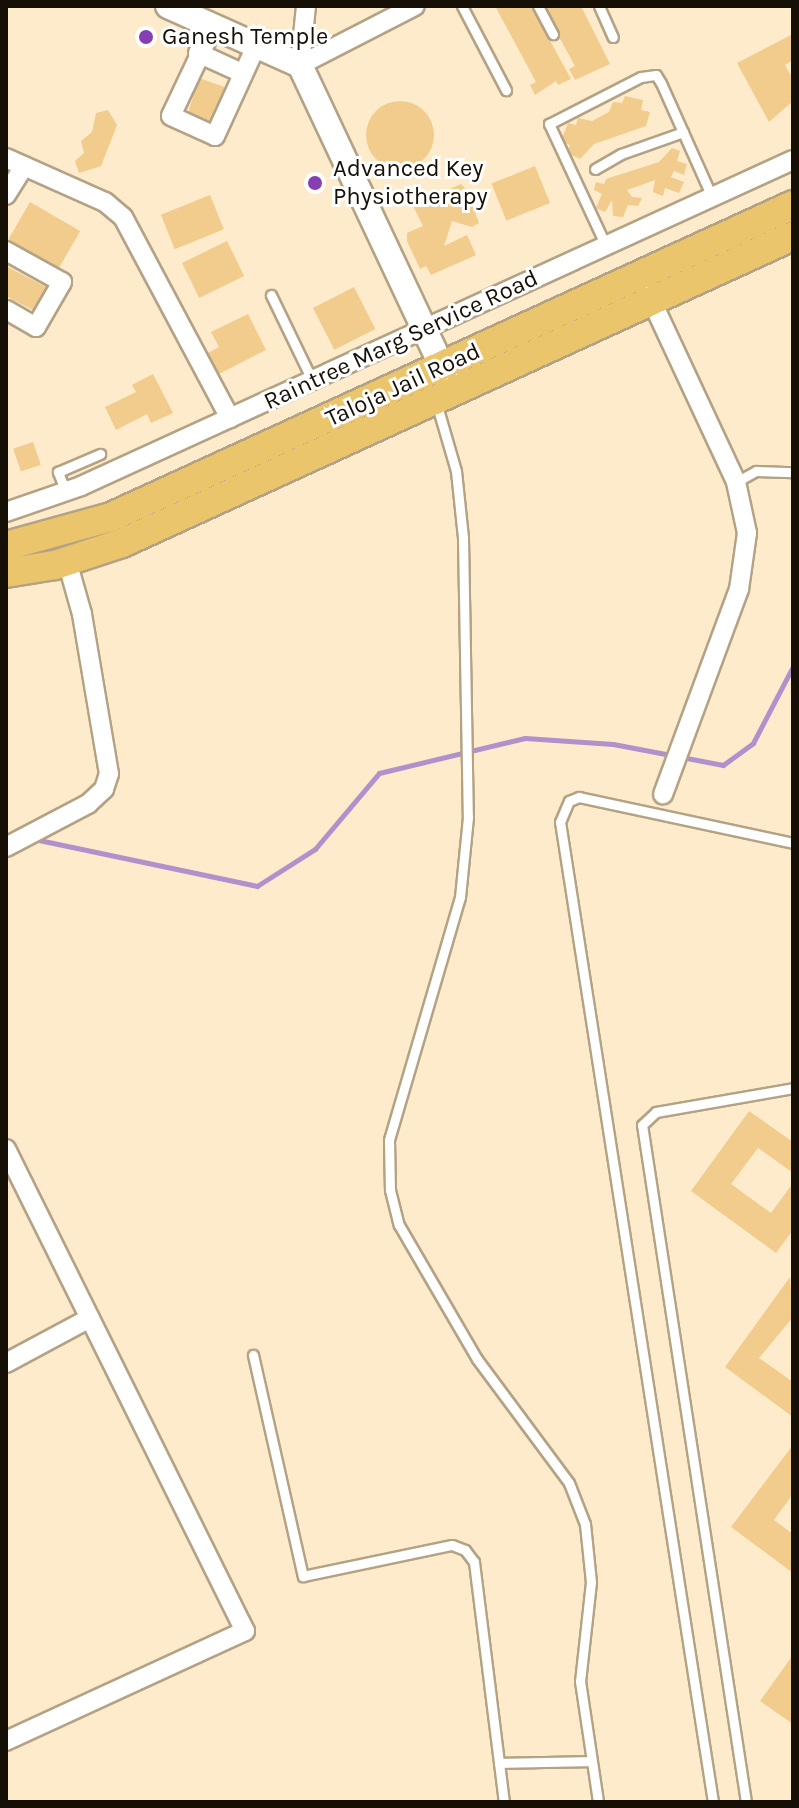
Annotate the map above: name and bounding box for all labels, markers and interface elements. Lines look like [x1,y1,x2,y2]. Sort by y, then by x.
place label: Ganesh Temple [162,23,328,51]
marker: Ganesh Temple [137,28,155,46]
place label: Advanced Key Physiotherapy [333,155,488,211]
marker: Advanced Key Physiotherapy [304,172,326,194]
street label: Raintree Marg Service Road [259,264,543,416]
street label: Taloja Jail Road [321,337,485,433]

